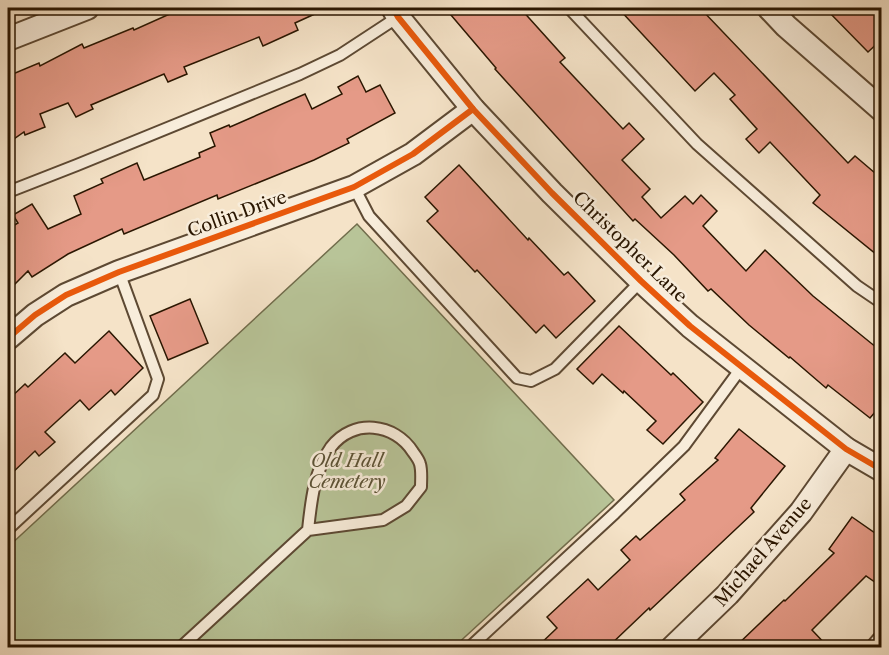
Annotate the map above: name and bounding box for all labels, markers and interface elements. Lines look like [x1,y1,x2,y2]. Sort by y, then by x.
street label: Collin Drive [184,186,290,242]
street label: Christopher Lane [568,187,692,307]
park label: Old Hall Cemetery [309,450,385,493]
street label: Michael Avenue [710,493,816,611]

